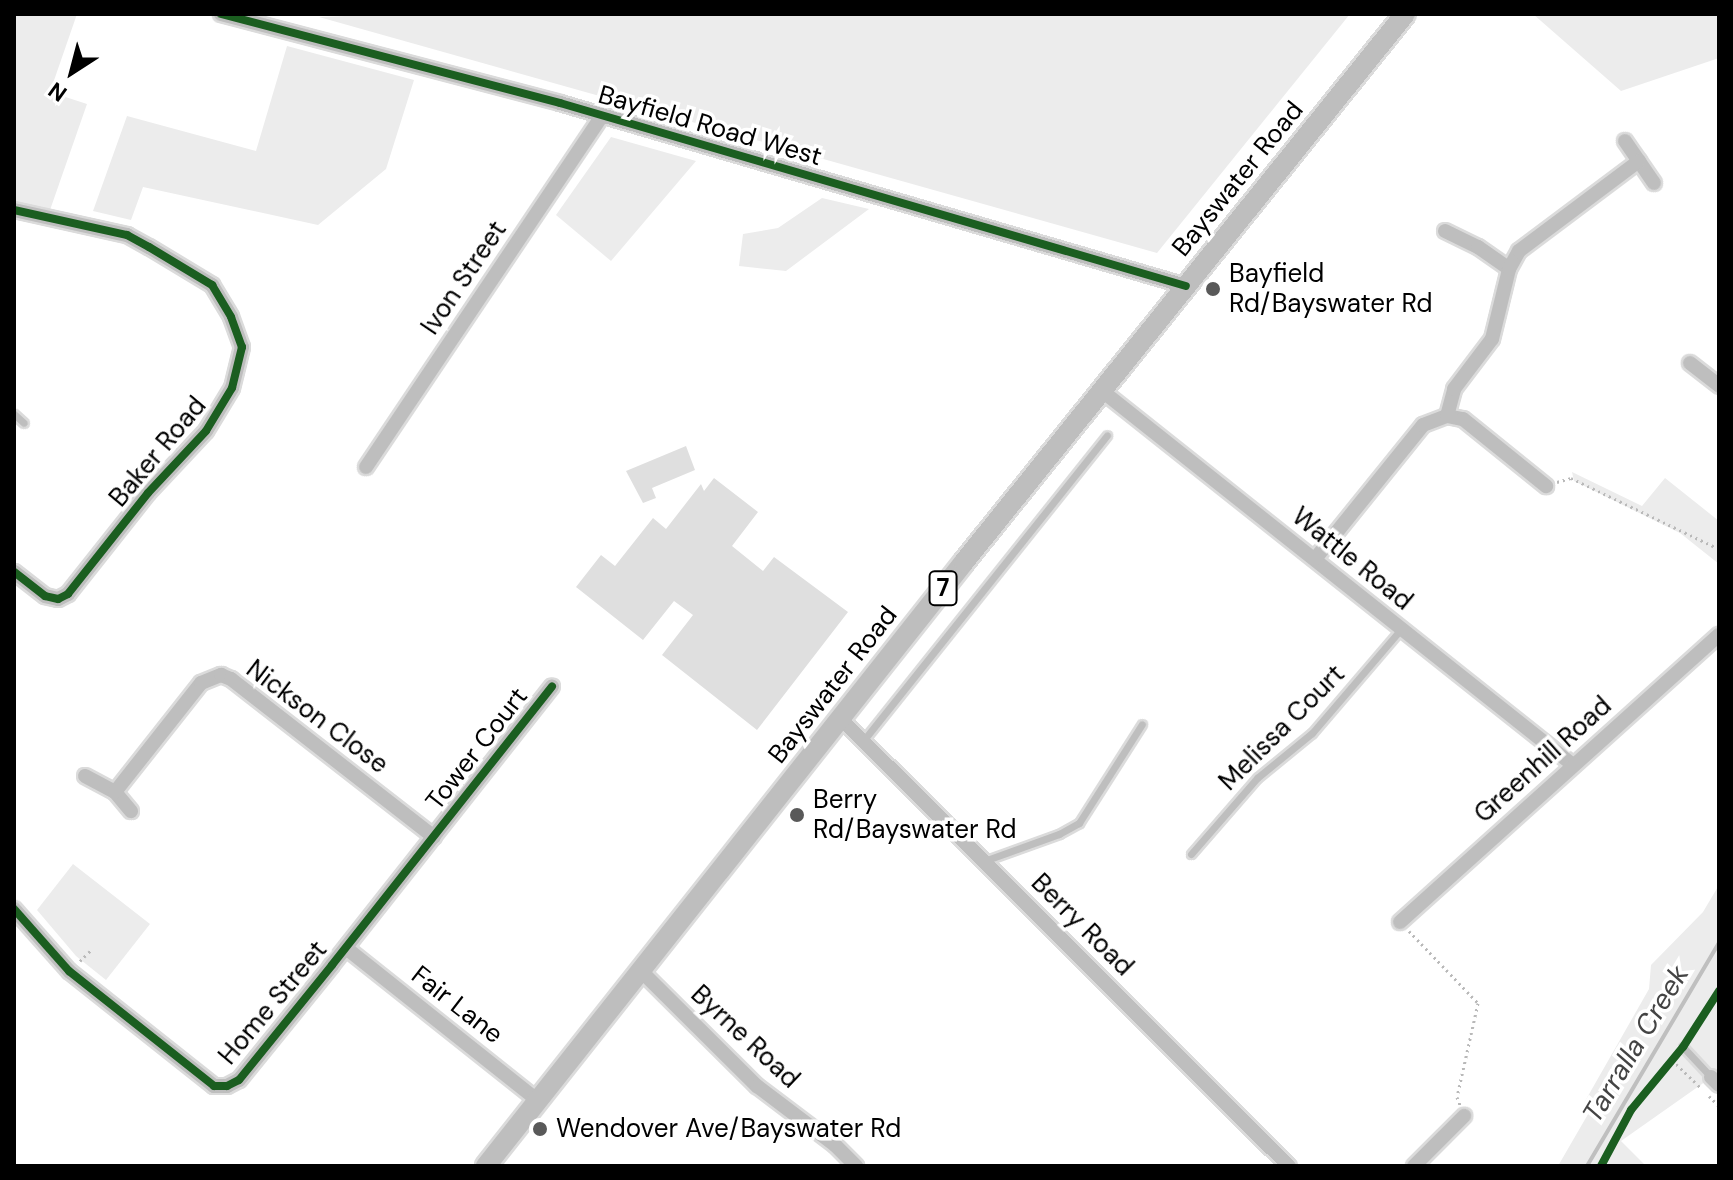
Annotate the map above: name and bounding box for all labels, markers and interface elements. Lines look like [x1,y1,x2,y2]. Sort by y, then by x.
north arrow [32,32,112,112]
text: N [43,75,73,108]
street label: Bayfield Road West [595,79,825,173]
street label: Bayswater Road [1166,95,1310,263]
street label: Ivon Street [415,215,513,341]
place label: Bayfield Rd/Bayswater Rd [1229,258,1433,320]
marker: Bayfield Rd/Bayswater Rd [1204,280,1222,298]
street label: Baker Road [103,391,213,513]
street label: Wattle Road [1285,501,1419,617]
road number: 7 [927,568,959,608]
street label: Bayswater Road [762,600,904,770]
street label: Nickson Close [240,654,394,780]
street label: Melissa Court [1213,659,1351,797]
street label: Tower Court [420,682,534,816]
street label: Greenhill Road [1468,690,1618,830]
place label: Berry Rd/Bayswater Rd [813,784,1017,846]
marker: Berry Rd/Bayswater Rd [788,806,806,824]
street label: Berry Road [1024,867,1140,983]
street label: Home Street [212,935,334,1071]
water label: Tarralla Creek [1576,959,1696,1129]
street label: Fair Lane [405,960,509,1050]
street label: Byrne Road [684,979,806,1095]
place label: Wendover Ave/Bayswater Rd [556,1113,901,1145]
marker: Wendover Ave/Bayswater Rd [531,1120,549,1138]

